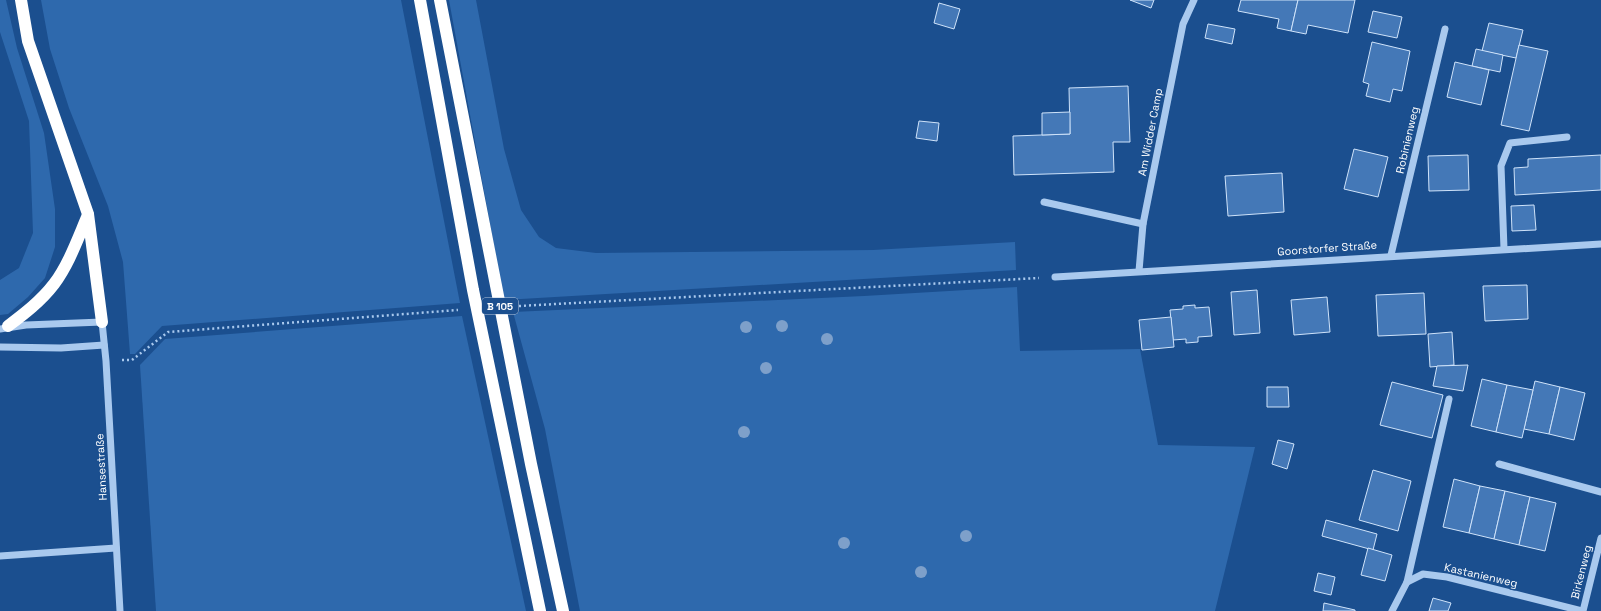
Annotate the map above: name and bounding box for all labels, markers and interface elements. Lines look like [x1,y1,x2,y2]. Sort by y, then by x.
street label: Am Widder Camp [1135,87,1165,177]
street label: Robinienweg [1392,105,1422,175]
street label: Goorstorfer Straße [1277,238,1377,258]
road number: B 105 [482,298,518,314]
street label: Hansestraße [92,433,110,501]
street label: Birkenweg [1568,544,1594,600]
street label: Kastanienweg [1443,560,1519,590]

